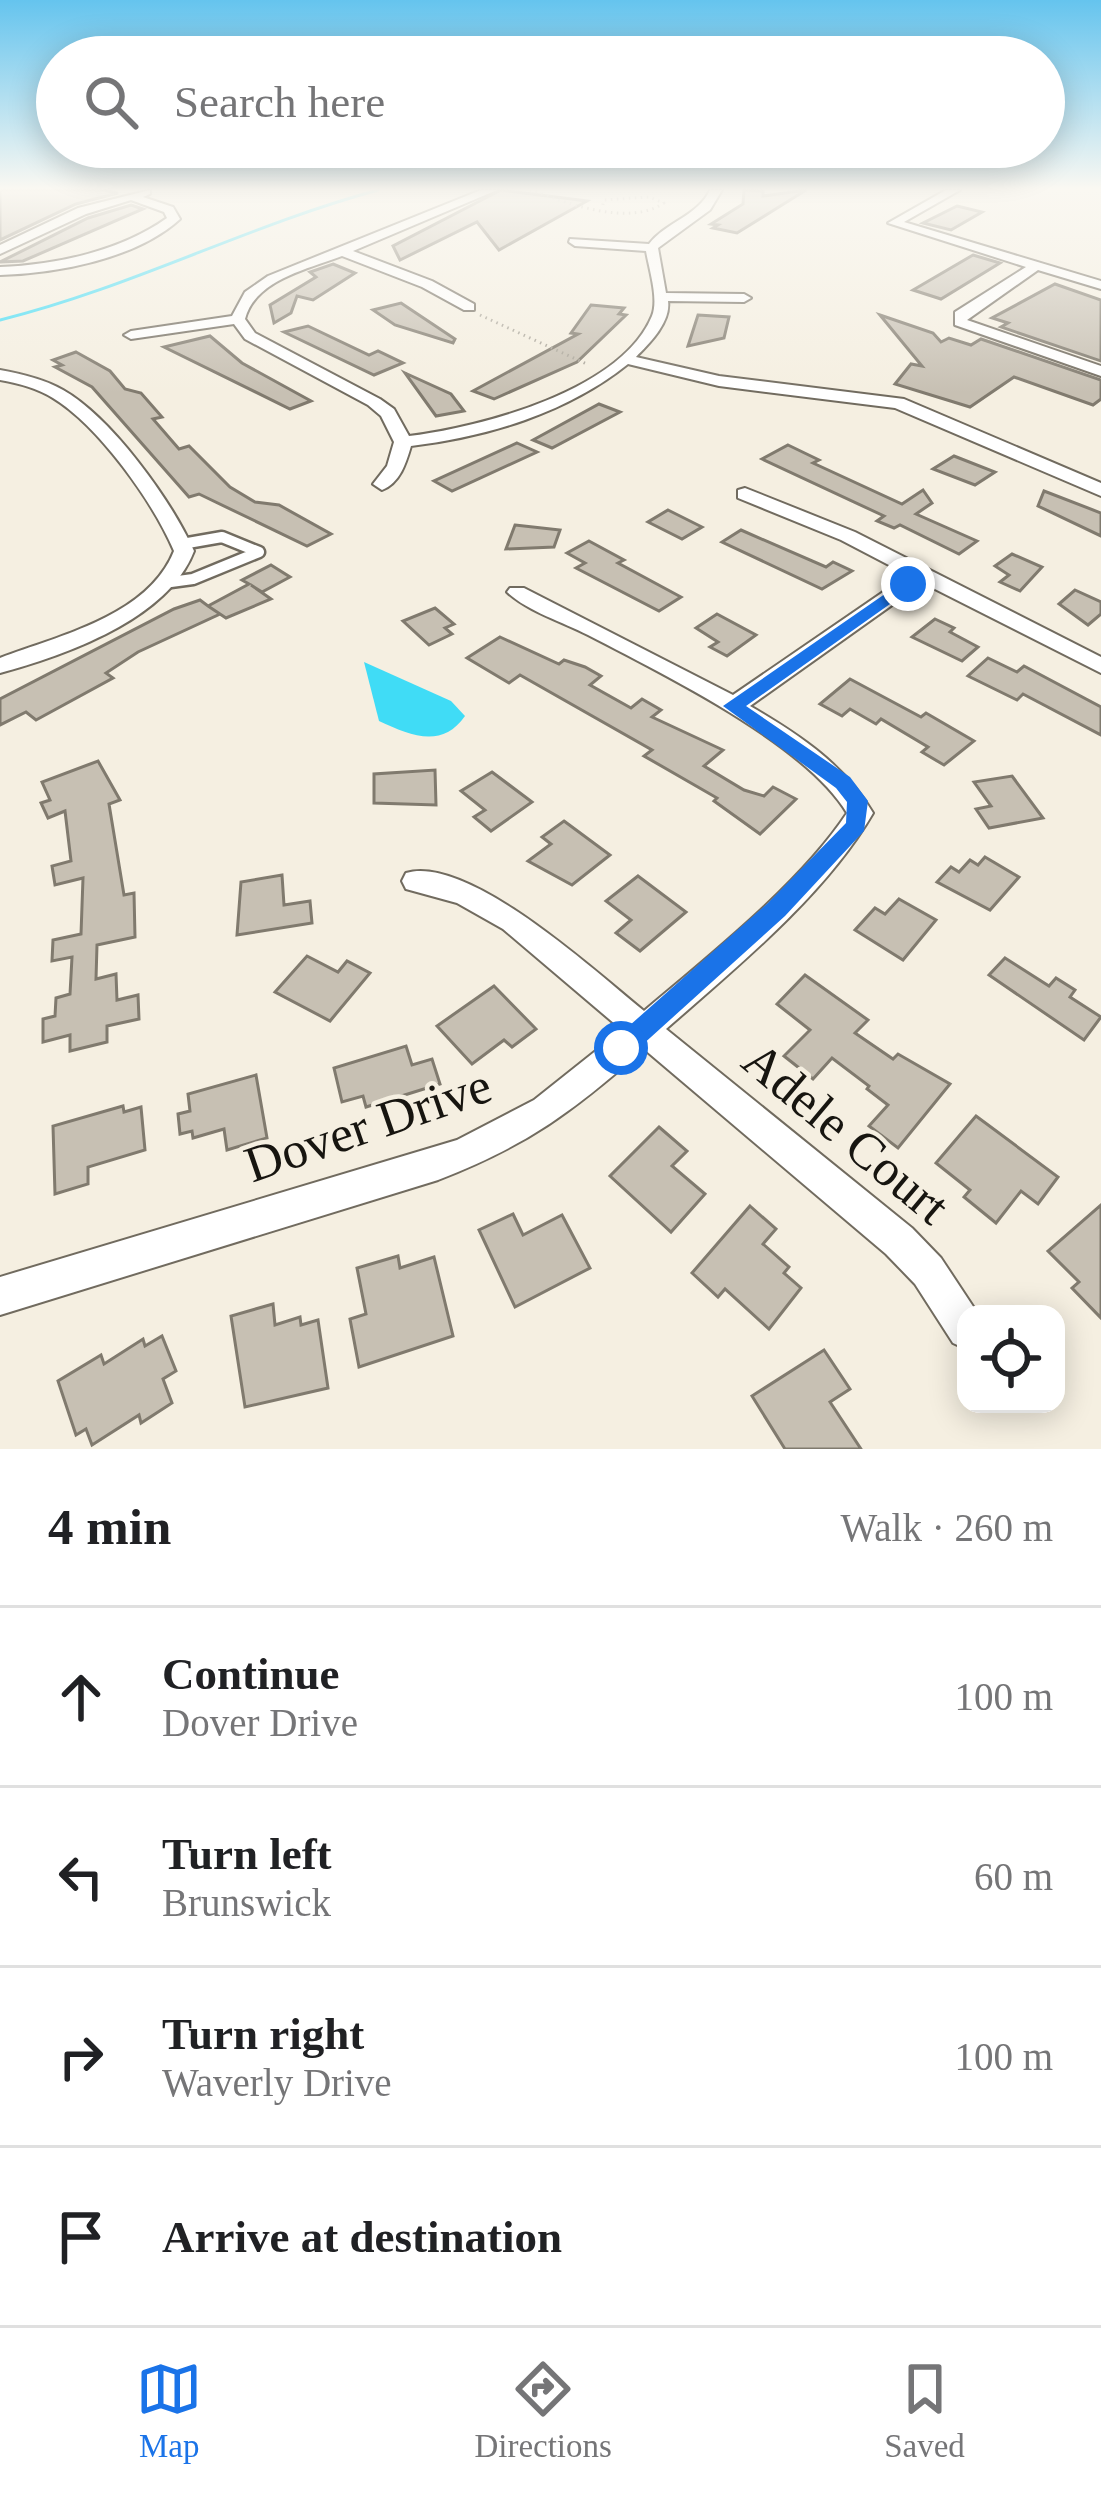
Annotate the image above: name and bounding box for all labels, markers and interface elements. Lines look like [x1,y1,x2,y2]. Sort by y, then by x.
search box [36,36,1065,168]
icon: search [78,69,144,135]
text: Search here [174,77,385,127]
route end [881,557,935,611]
route start [594,1021,648,1075]
street label: Adele Court [732,1031,960,1235]
street label: Dover Drive [238,1057,498,1193]
map controls [957,1305,1065,1413]
button: locate [957,1305,1065,1413]
text: 4 min [48,1499,171,1555]
text: Walk · 260 m [841,1506,1053,1549]
text: Continue [162,1649,340,1699]
icon: ahead [48,1664,114,1730]
text: 100 m [954,1675,1053,1718]
text: Dover Drive [162,1701,358,1744]
text: Turn left [162,1829,332,1879]
icon: left [48,1844,114,1910]
text: 60 m [974,1855,1053,1898]
text: Brunswick [162,1881,331,1924]
text: Turn right [162,2009,364,2059]
icon: right [48,2024,114,2090]
text: 100 m [954,2035,1053,2078]
text: Waverly Drive [162,2061,392,2104]
icon: arrive [48,2204,114,2270]
text: Arrive at destination [162,2212,562,2262]
tab: Map [136,2356,202,2465]
tab: Directions [474,2356,612,2465]
tab: Saved [884,2356,965,2465]

